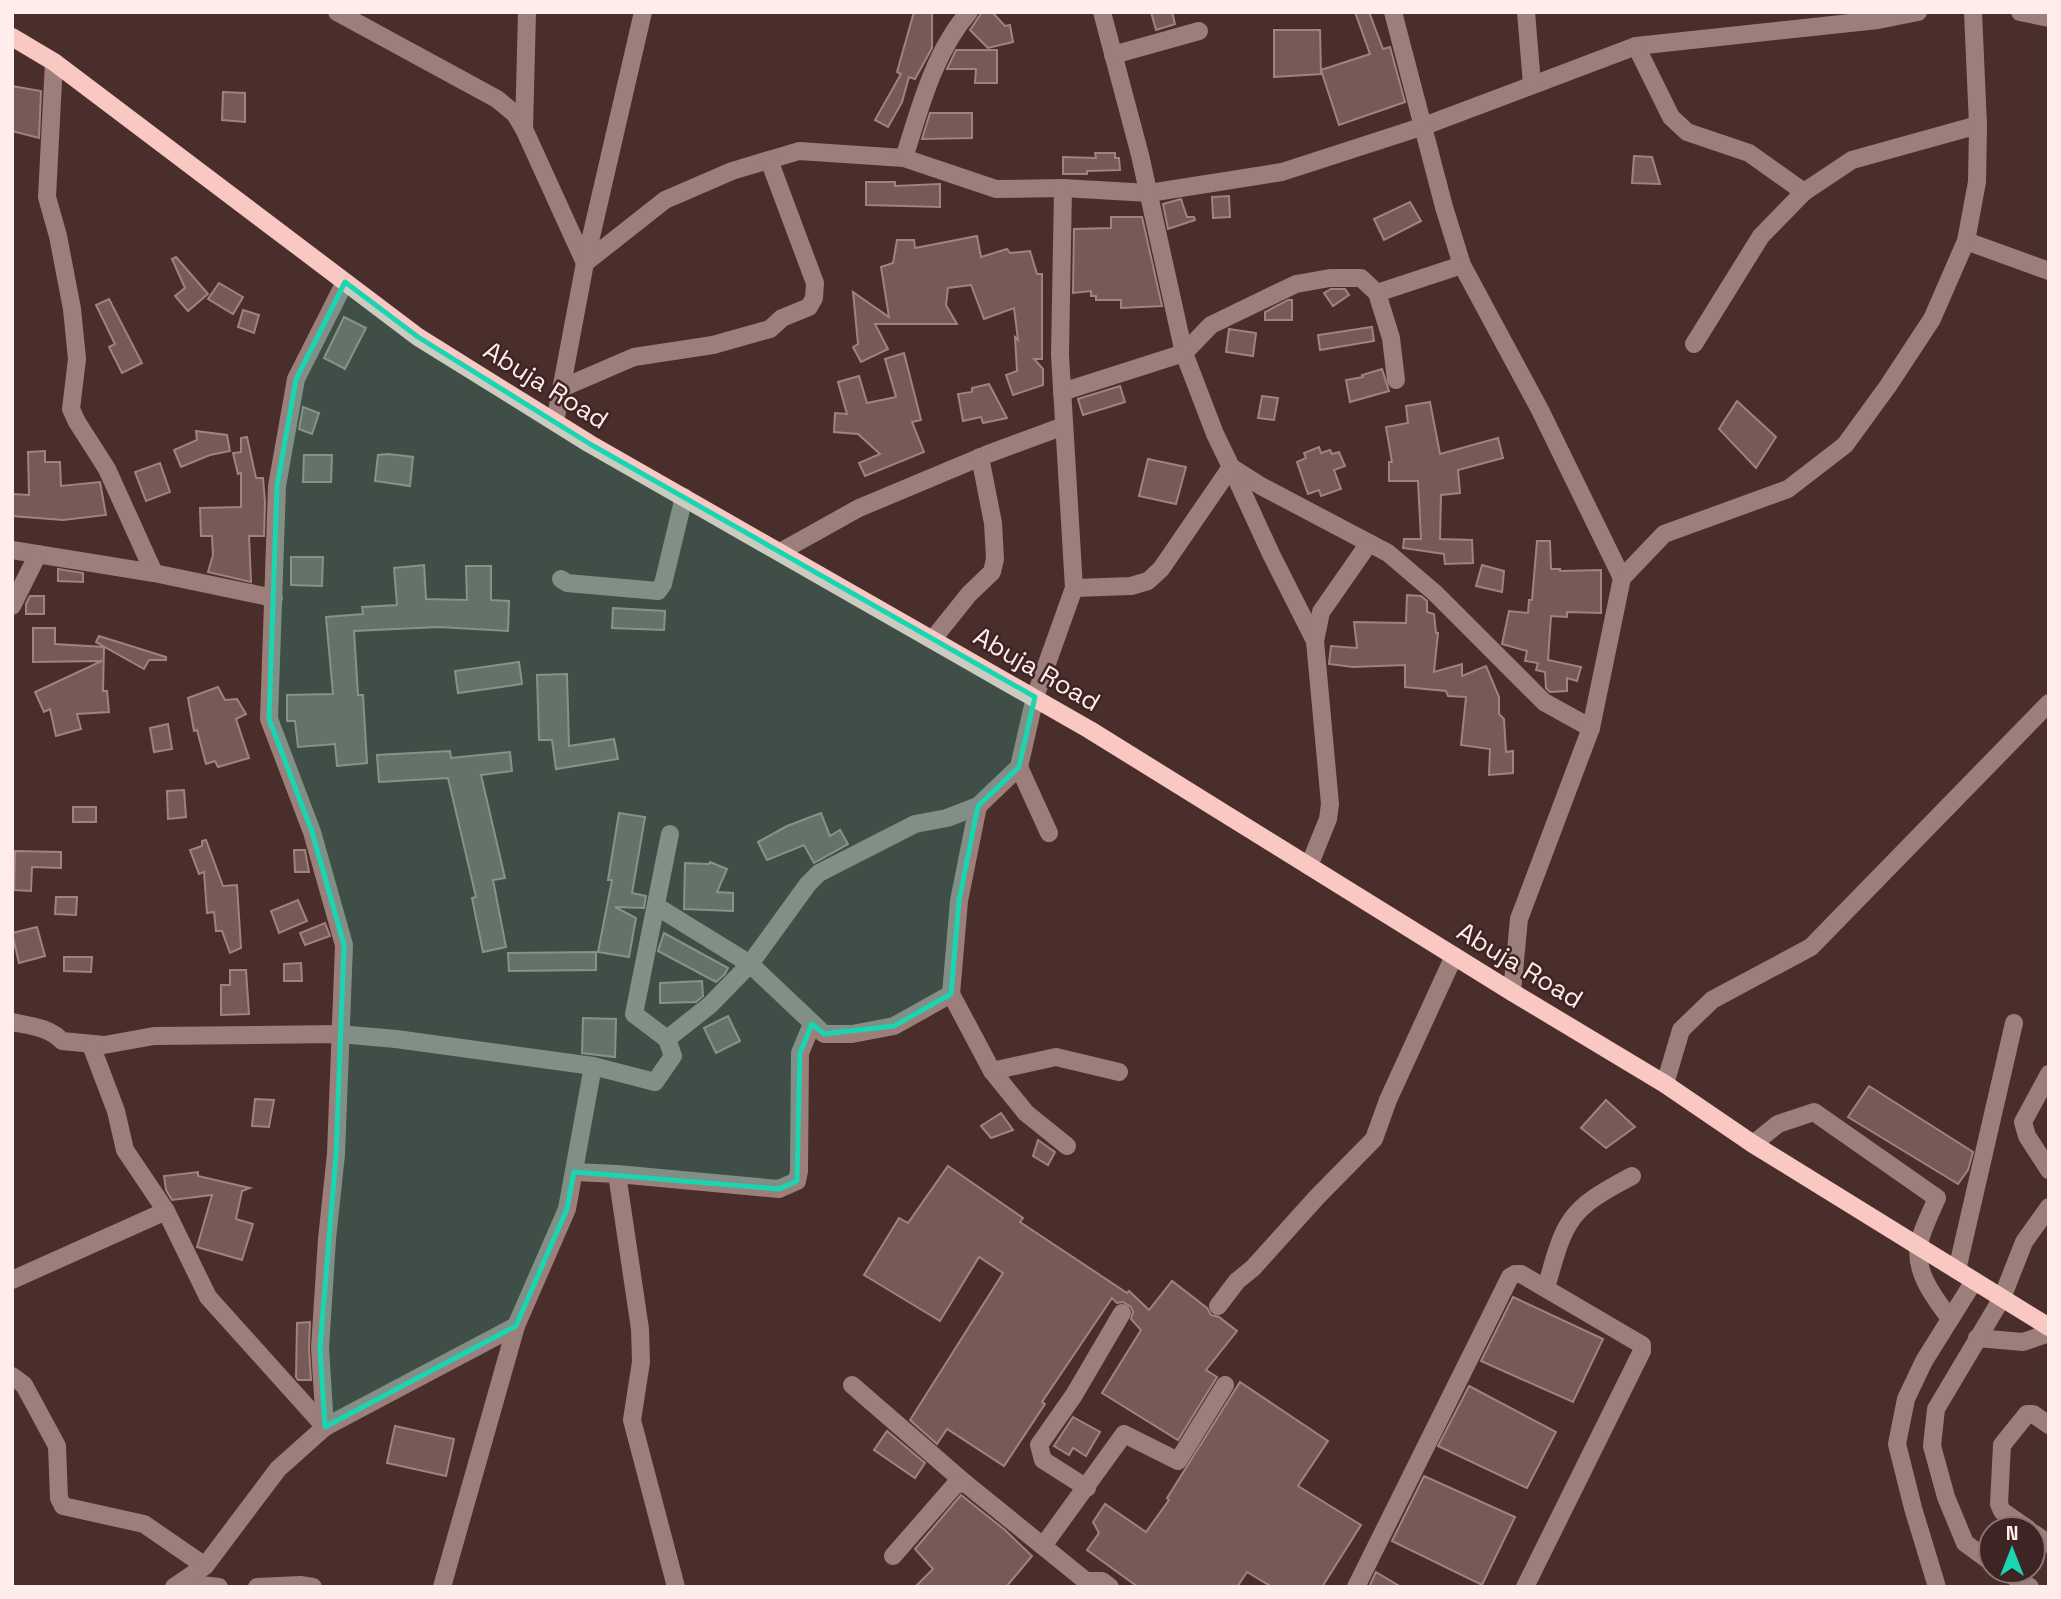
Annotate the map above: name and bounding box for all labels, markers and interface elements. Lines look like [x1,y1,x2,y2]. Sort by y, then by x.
street label: Abuja Road [477,333,615,437]
street label: Abuja Road [967,619,1107,719]
street label: Abuja Road [1451,914,1589,1016]
north arrow [1977,1515,2047,1585]
text: N [2006,1521,2018,1546]

